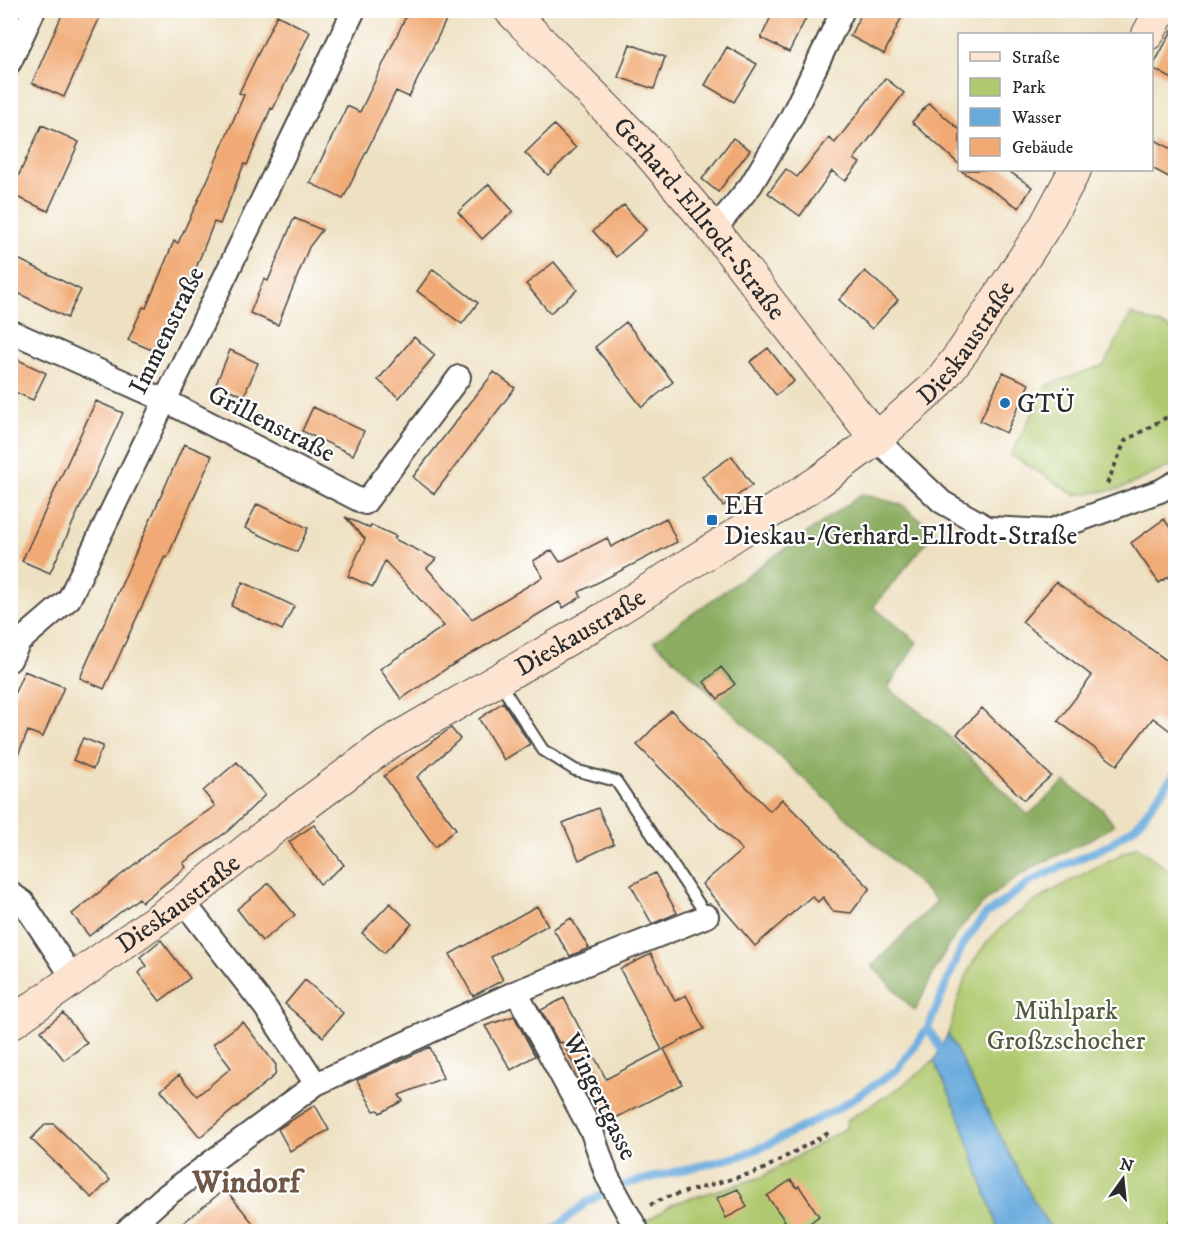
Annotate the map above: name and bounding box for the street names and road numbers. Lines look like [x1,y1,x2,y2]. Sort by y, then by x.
street label: Gerhard-Ellrodt-Straße [606,110,792,327]
street label: Immenstraße [122,261,212,400]
street label: Dieskaustraße [911,275,1023,413]
street label: Grillenstraße [202,378,341,471]
street label: Dieskaustraße [509,581,652,684]
street label: Dieskaustraße [110,847,247,961]
street label: Wingertgasse [554,1027,645,1166]

